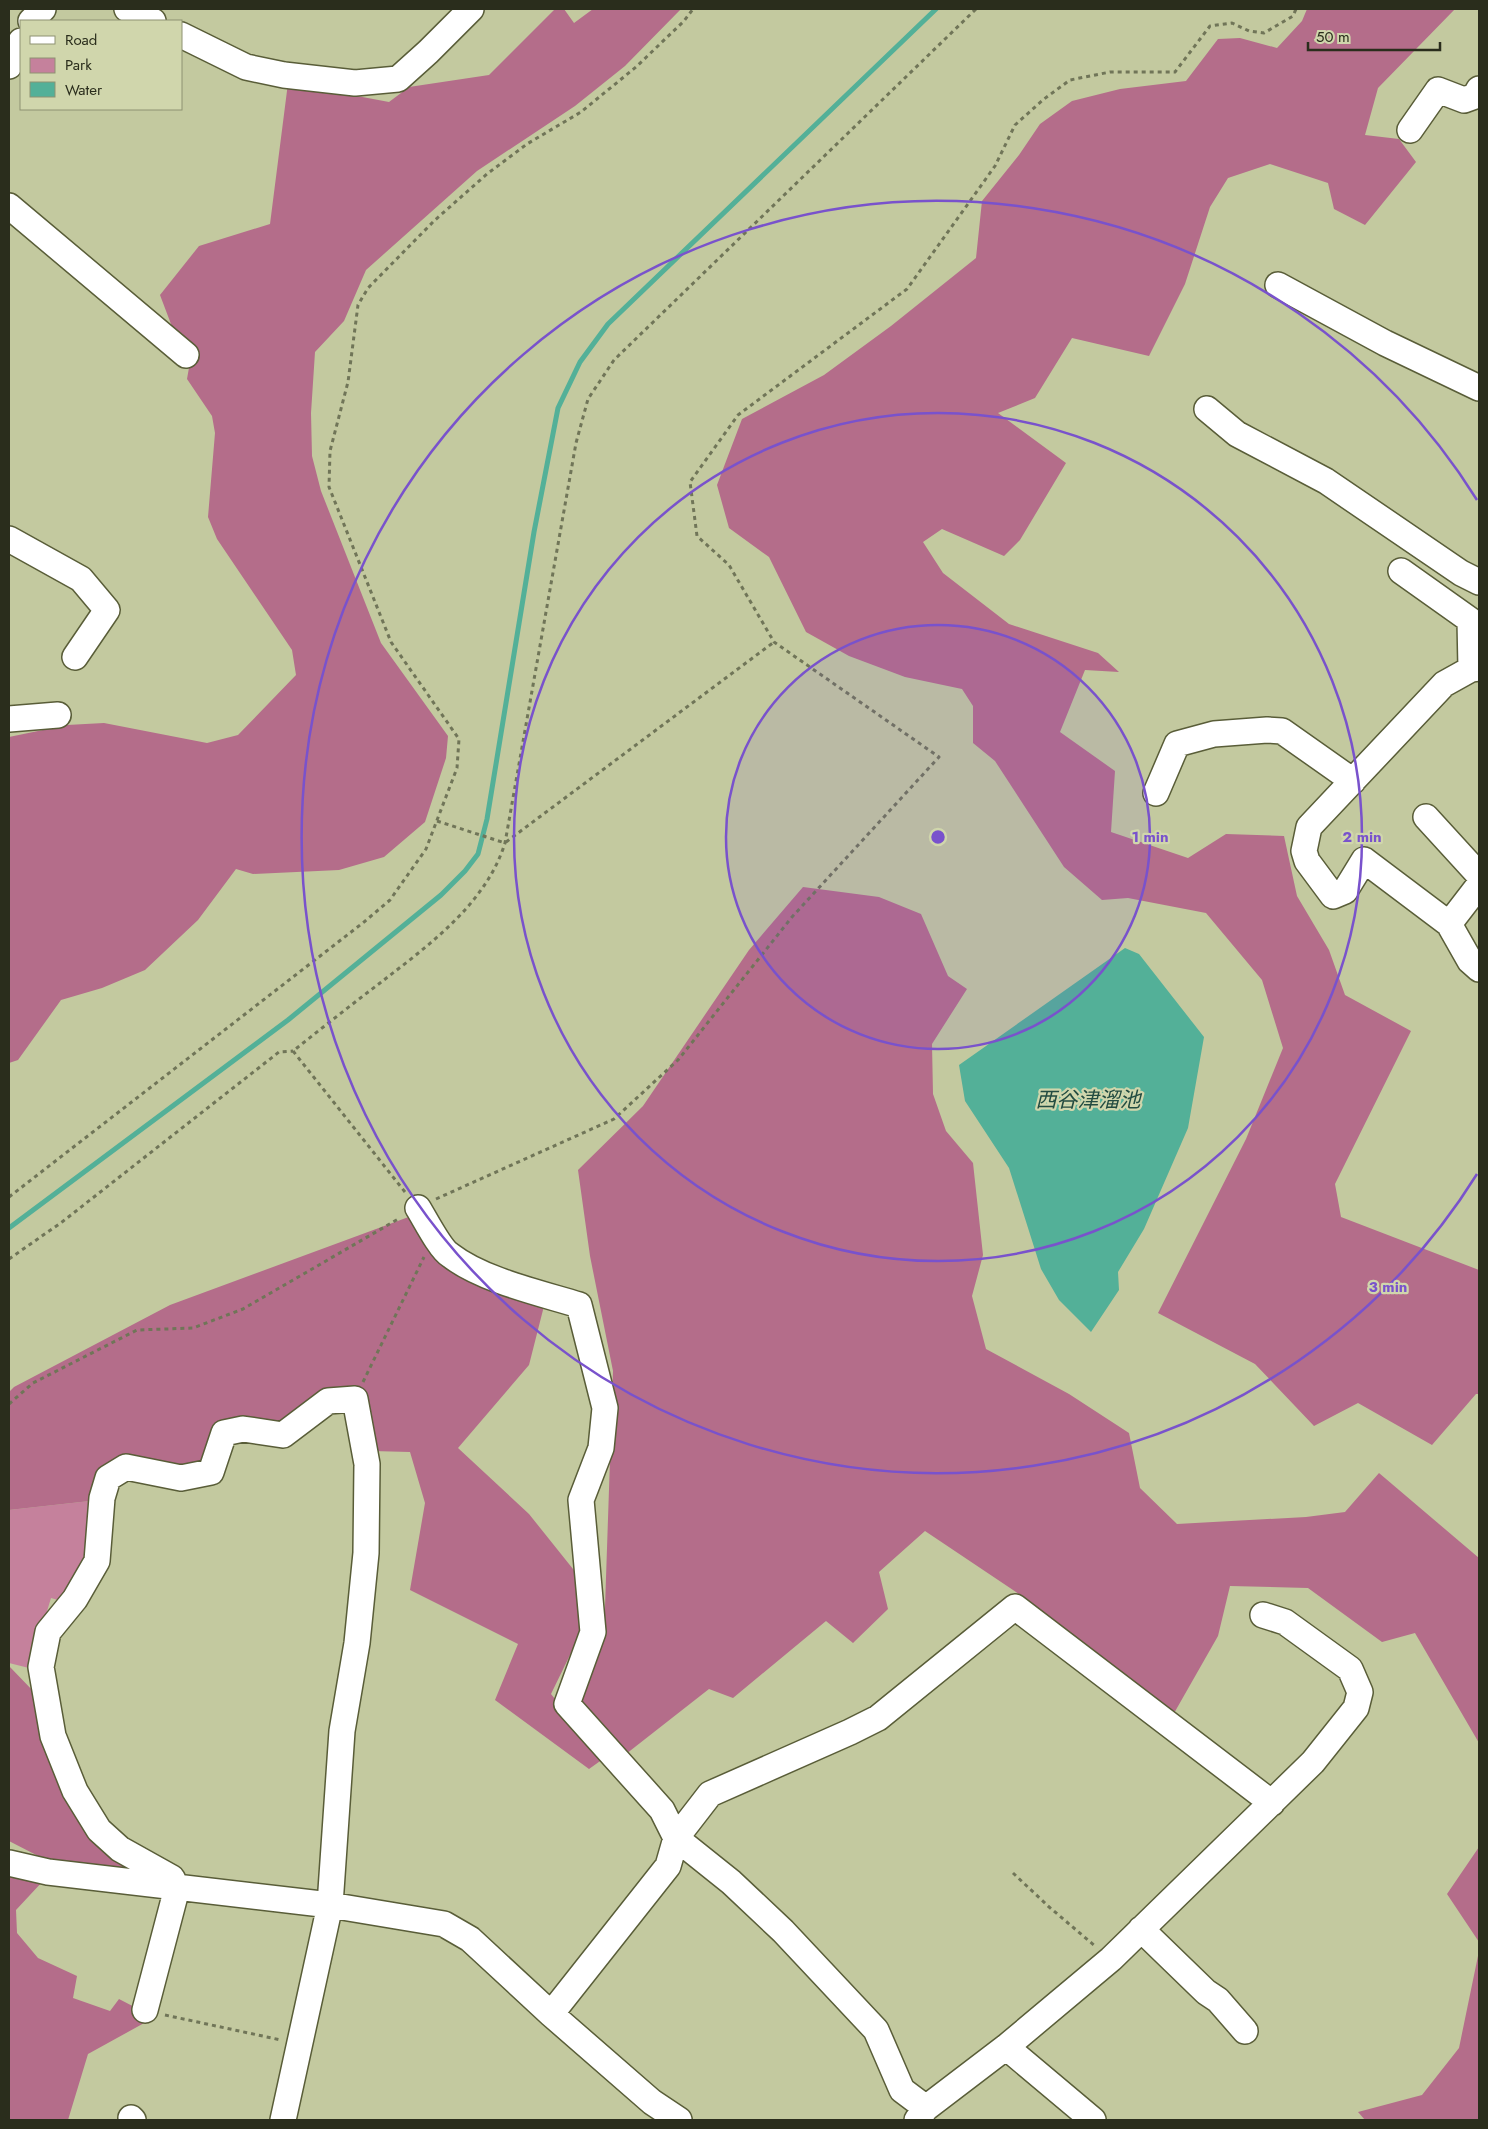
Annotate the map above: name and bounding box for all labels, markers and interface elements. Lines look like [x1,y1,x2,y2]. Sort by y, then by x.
legend [20,20,182,110]
scale bar [1308,20,1440,52]
text: 50 m [1316,26,1350,48]
text: Road [65,29,97,51]
text: Park [65,54,92,76]
text: Water [65,79,103,101]
text: 1 min [1131,826,1169,848]
text: 2 min [1342,826,1382,848]
centre of rings [929,828,947,846]
water label: 西谷津溜池 [1036,1085,1142,1115]
text: 3 min [1369,1276,1407,1298]

